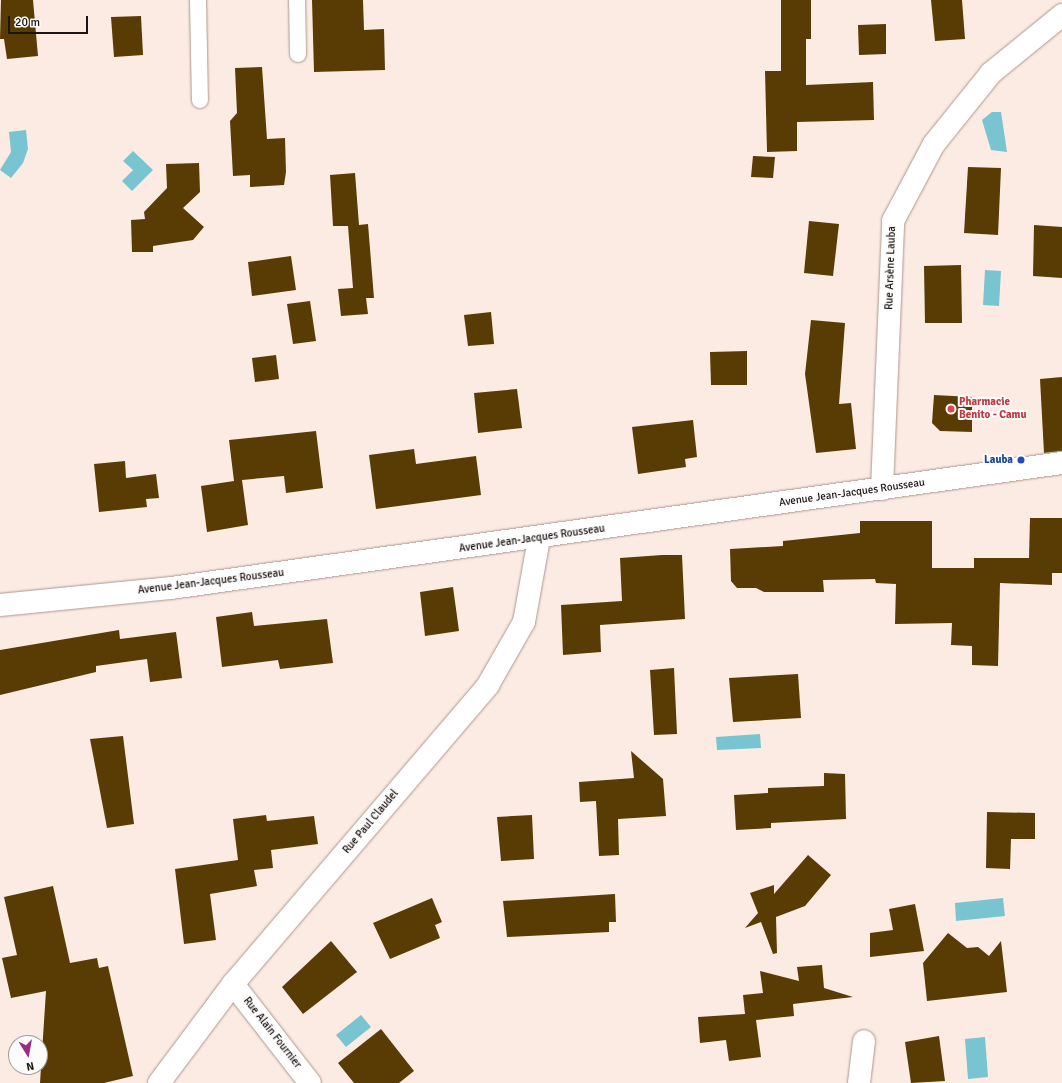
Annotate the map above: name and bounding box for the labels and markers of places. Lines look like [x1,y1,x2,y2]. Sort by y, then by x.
place label: Pharmacie Benito - Camu [959,396,1026,422]
marker: Pharmacie Benito - Camu [946,404,956,414]
place label: Lauba [984,453,1013,467]
marker: Lauba [1016,455,1026,465]

